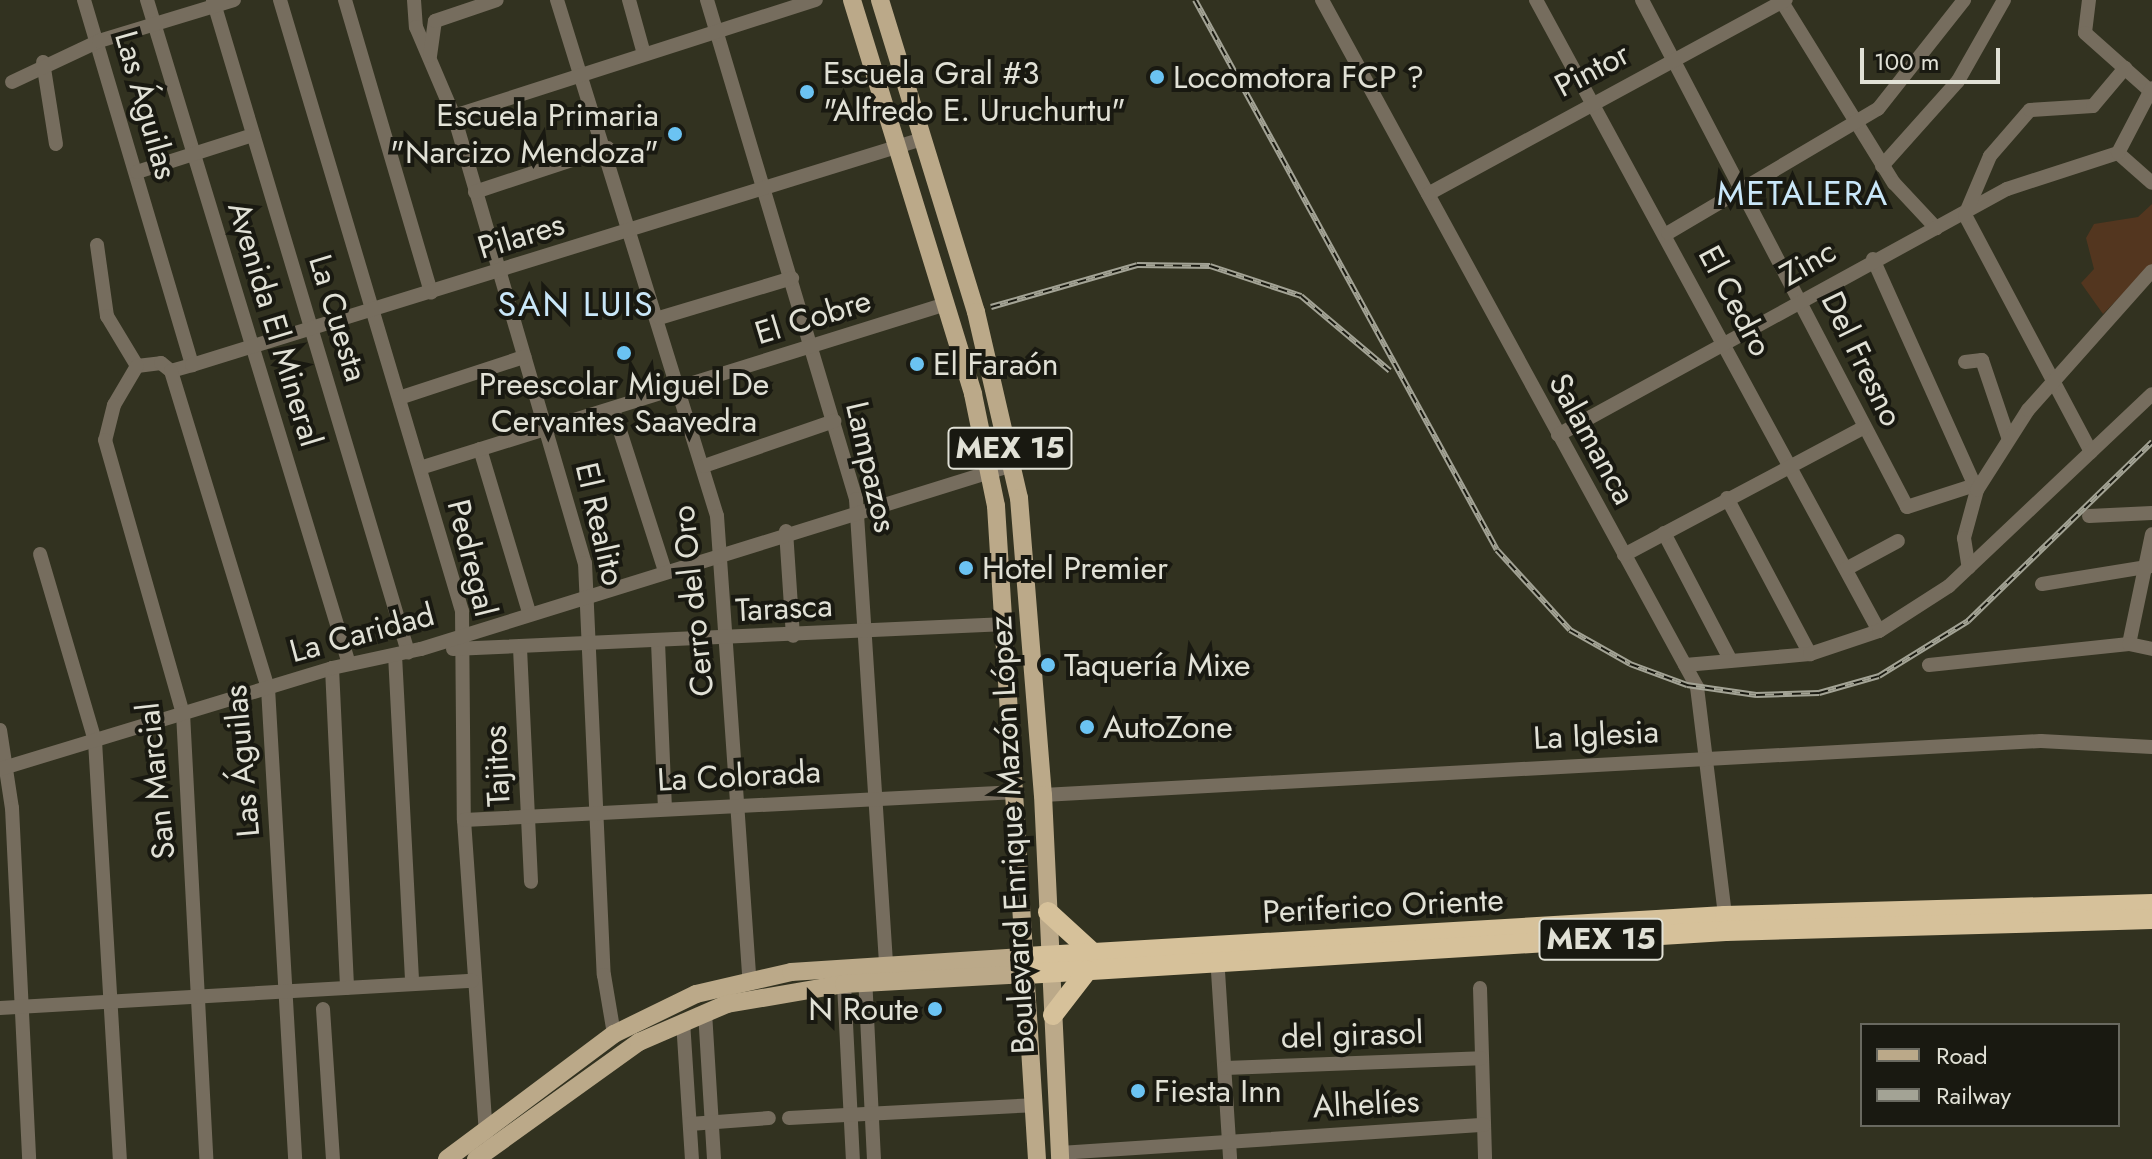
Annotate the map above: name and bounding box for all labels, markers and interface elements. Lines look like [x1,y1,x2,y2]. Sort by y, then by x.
street label: Las Águilas [107,26,185,184]
scale bar [1864,32,2004,82]
street label: Pintor [1548,35,1636,105]
text: 100 m [1874,44,1940,79]
place label: Escuela Gral #3 "Alfredo E. Uruchurtu" [823,55,1126,130]
place label: Locomotora FCP ? [1173,58,1424,96]
marker: Locomotora FCP ? [1148,68,1166,86]
marker: Escuela Gral #3 "Alfredo E. Uruchurtu" [798,83,816,101]
place label: Escuela Primaria "Narcizo Mendoza" [390,97,659,172]
marker: Escuela Primaria "Narcizo Mendoza" [666,125,684,143]
district label: METALERA [1717,174,1889,214]
street label: Avenida El Mineral [220,197,330,451]
street label: Pilares [473,205,569,267]
street label: Zinc [1773,232,1843,294]
street label: El Cedro [1690,239,1780,363]
street label: La Cuesta [301,250,375,386]
street label: El Cobre [750,281,876,353]
district label: SAN LUIS [497,285,655,325]
street label: Del Fresno [1813,286,1911,432]
marker: Preescolar Miguel De Cervantes Saavedra [615,344,633,362]
place label: El Faraón [933,345,1059,383]
marker: El Faraón [908,355,926,373]
place label: Preescolar Miguel De Cervantes Saavedra [479,366,769,441]
street label: Salamanca [1540,367,1644,511]
street label: Lampazos [837,398,905,536]
road number: MEX 15 [946,422,1074,474]
street label: El Realito [567,459,633,589]
street label: Pedregal [439,495,505,621]
street label: Cerro del Oro [664,504,722,698]
place label: Hotel Premier [982,549,1168,587]
marker: Hotel Premier [957,559,975,577]
street label: Tarasca [735,586,833,630]
street label: La Caridad [286,595,438,671]
street label: Boulevard Enrique Mazón López [981,615,1043,1055]
place label: Taquería Mixe [1064,646,1251,684]
marker: Taquería Mixe [1039,656,1057,674]
street label: Las Águilas [216,683,268,839]
street label: San Marcial [129,701,183,861]
place label: AutoZone [1103,708,1233,746]
street label: La Iglesia [1532,713,1660,757]
marker: AutoZone [1078,718,1096,736]
street label: Tajitos [476,724,518,808]
street label: La Colorada [656,753,822,799]
street label: Periferico Oriente [1261,881,1505,931]
road number: MEX 15 [1537,913,1665,965]
place label: N Route [808,990,919,1028]
marker: N Route [926,1000,944,1018]
street label: del girasol [1280,1013,1424,1057]
legend [1860,1023,2120,1127]
text: Road [1936,1038,1988,1073]
place label: Fiesta Inn [1154,1072,1282,1110]
text: Railway [1936,1078,2011,1113]
marker: Fiesta Inn [1129,1082,1147,1100]
street label: Alhelíes [1312,1082,1420,1126]

